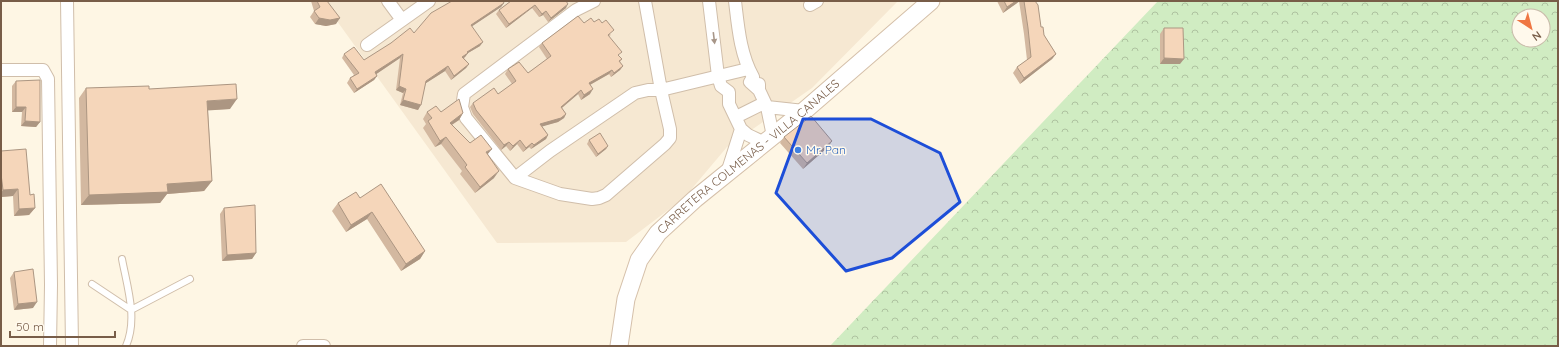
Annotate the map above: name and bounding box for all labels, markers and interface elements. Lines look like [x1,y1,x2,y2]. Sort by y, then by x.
north arrow [1511,8,1551,48]
text: N [1529,28,1544,44]
one-way arrow [710,32,717,44]
street label: CARRETERA COLMENAS - VILLA CANALES [654,76,843,237]
place label: Mr. Pan [806,142,846,157]
marker: Mr. Pan [793,145,803,155]
scale bar [10,313,115,339]
text: 50 m [16,319,44,334]

